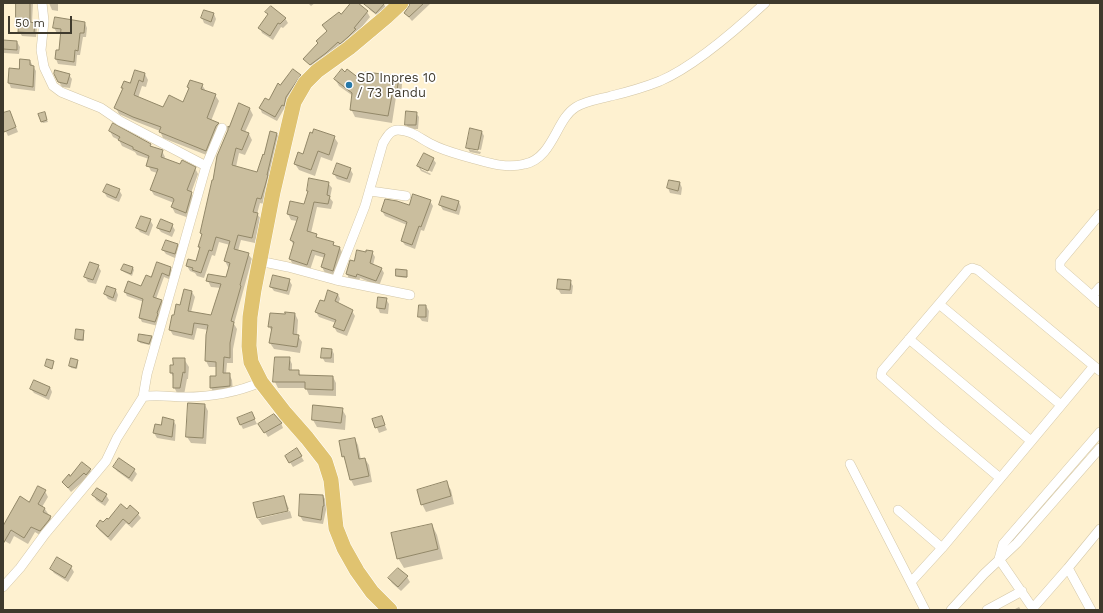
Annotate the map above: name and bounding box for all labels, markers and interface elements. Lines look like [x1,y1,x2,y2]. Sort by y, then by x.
scale bar [10,8,74,34]
text: 50 m [15,16,45,30]
place label: SD Inpres 10 / 73 Pandu [357,70,436,101]
marker: SD Inpres 10 / 73 Pandu [344,80,354,90]

